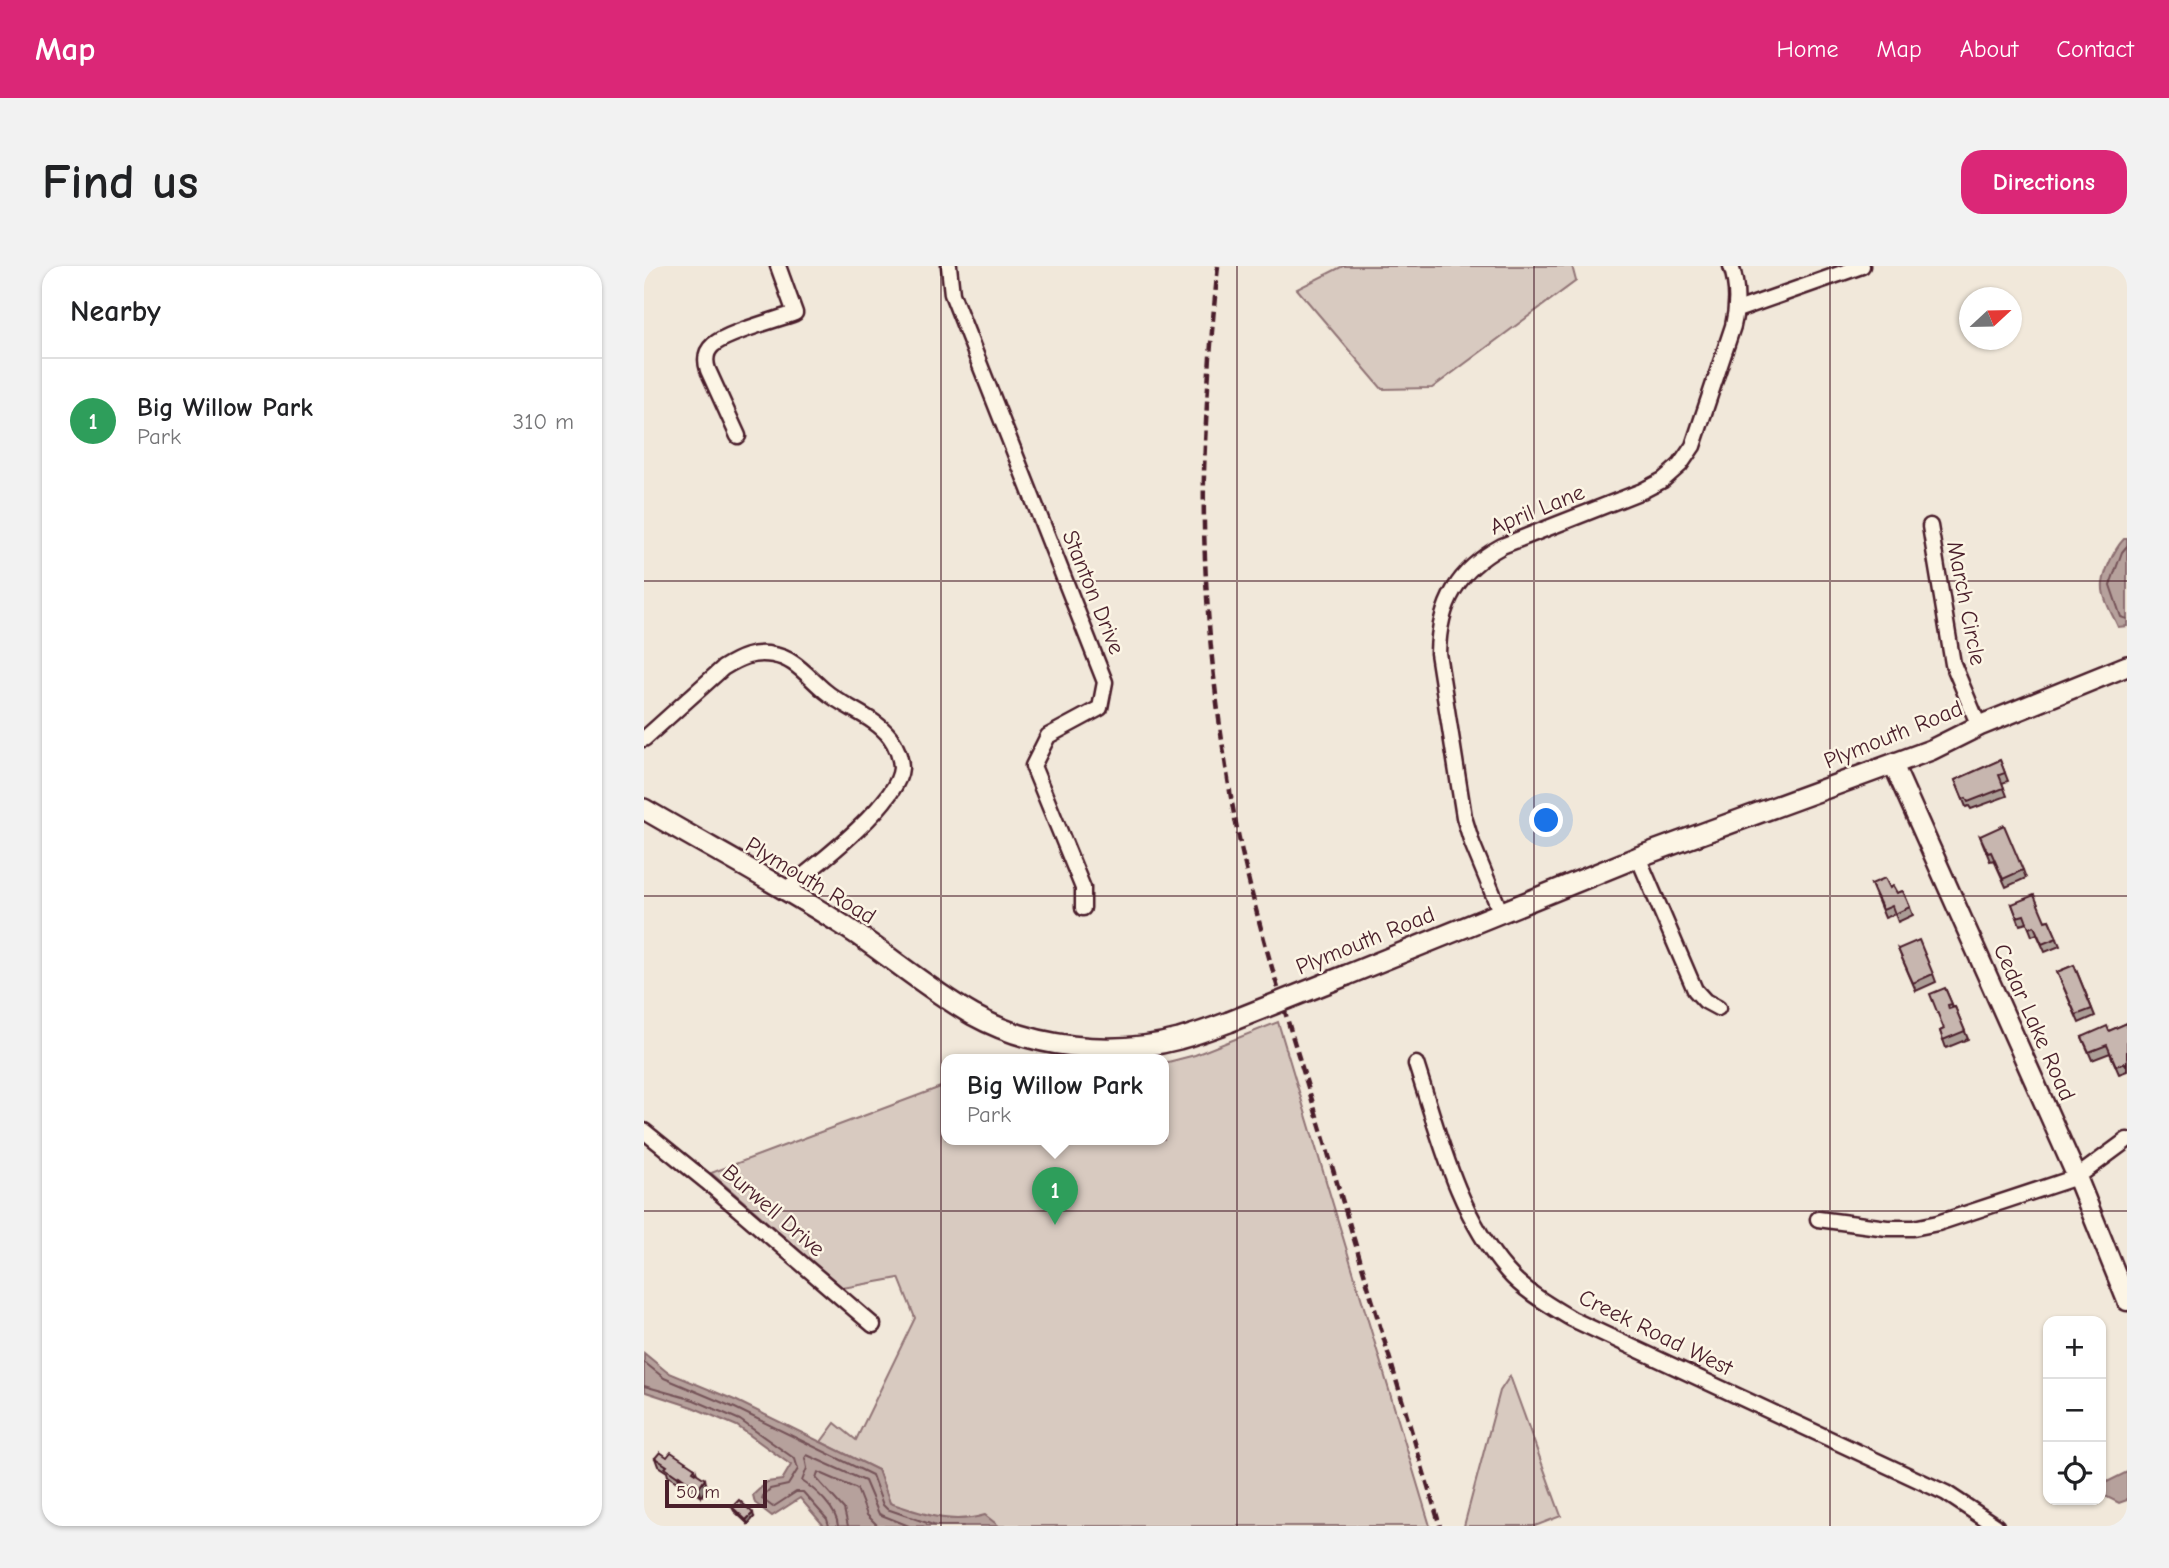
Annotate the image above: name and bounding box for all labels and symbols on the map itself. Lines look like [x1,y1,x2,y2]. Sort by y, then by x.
north arrow [1959,287,2022,350]
street label: April Lane [1486,478,1589,541]
street label: Stanton Drive [1056,526,1131,658]
street label: March Circle [1941,539,1992,668]
street label: Plymouth Road [1820,694,1967,775]
your location [1529,803,1563,837]
street label: Plymouth Road [741,831,881,930]
street label: Plymouth Road [1292,900,1439,981]
street label: Cedar Lake Road [1988,940,2081,1105]
street label: Burwell Drive [717,1158,831,1262]
pin: 1 [1032,1167,1078,1225]
street label: Creek Road West [1574,1283,1739,1382]
scale bar [665,1477,766,1509]

